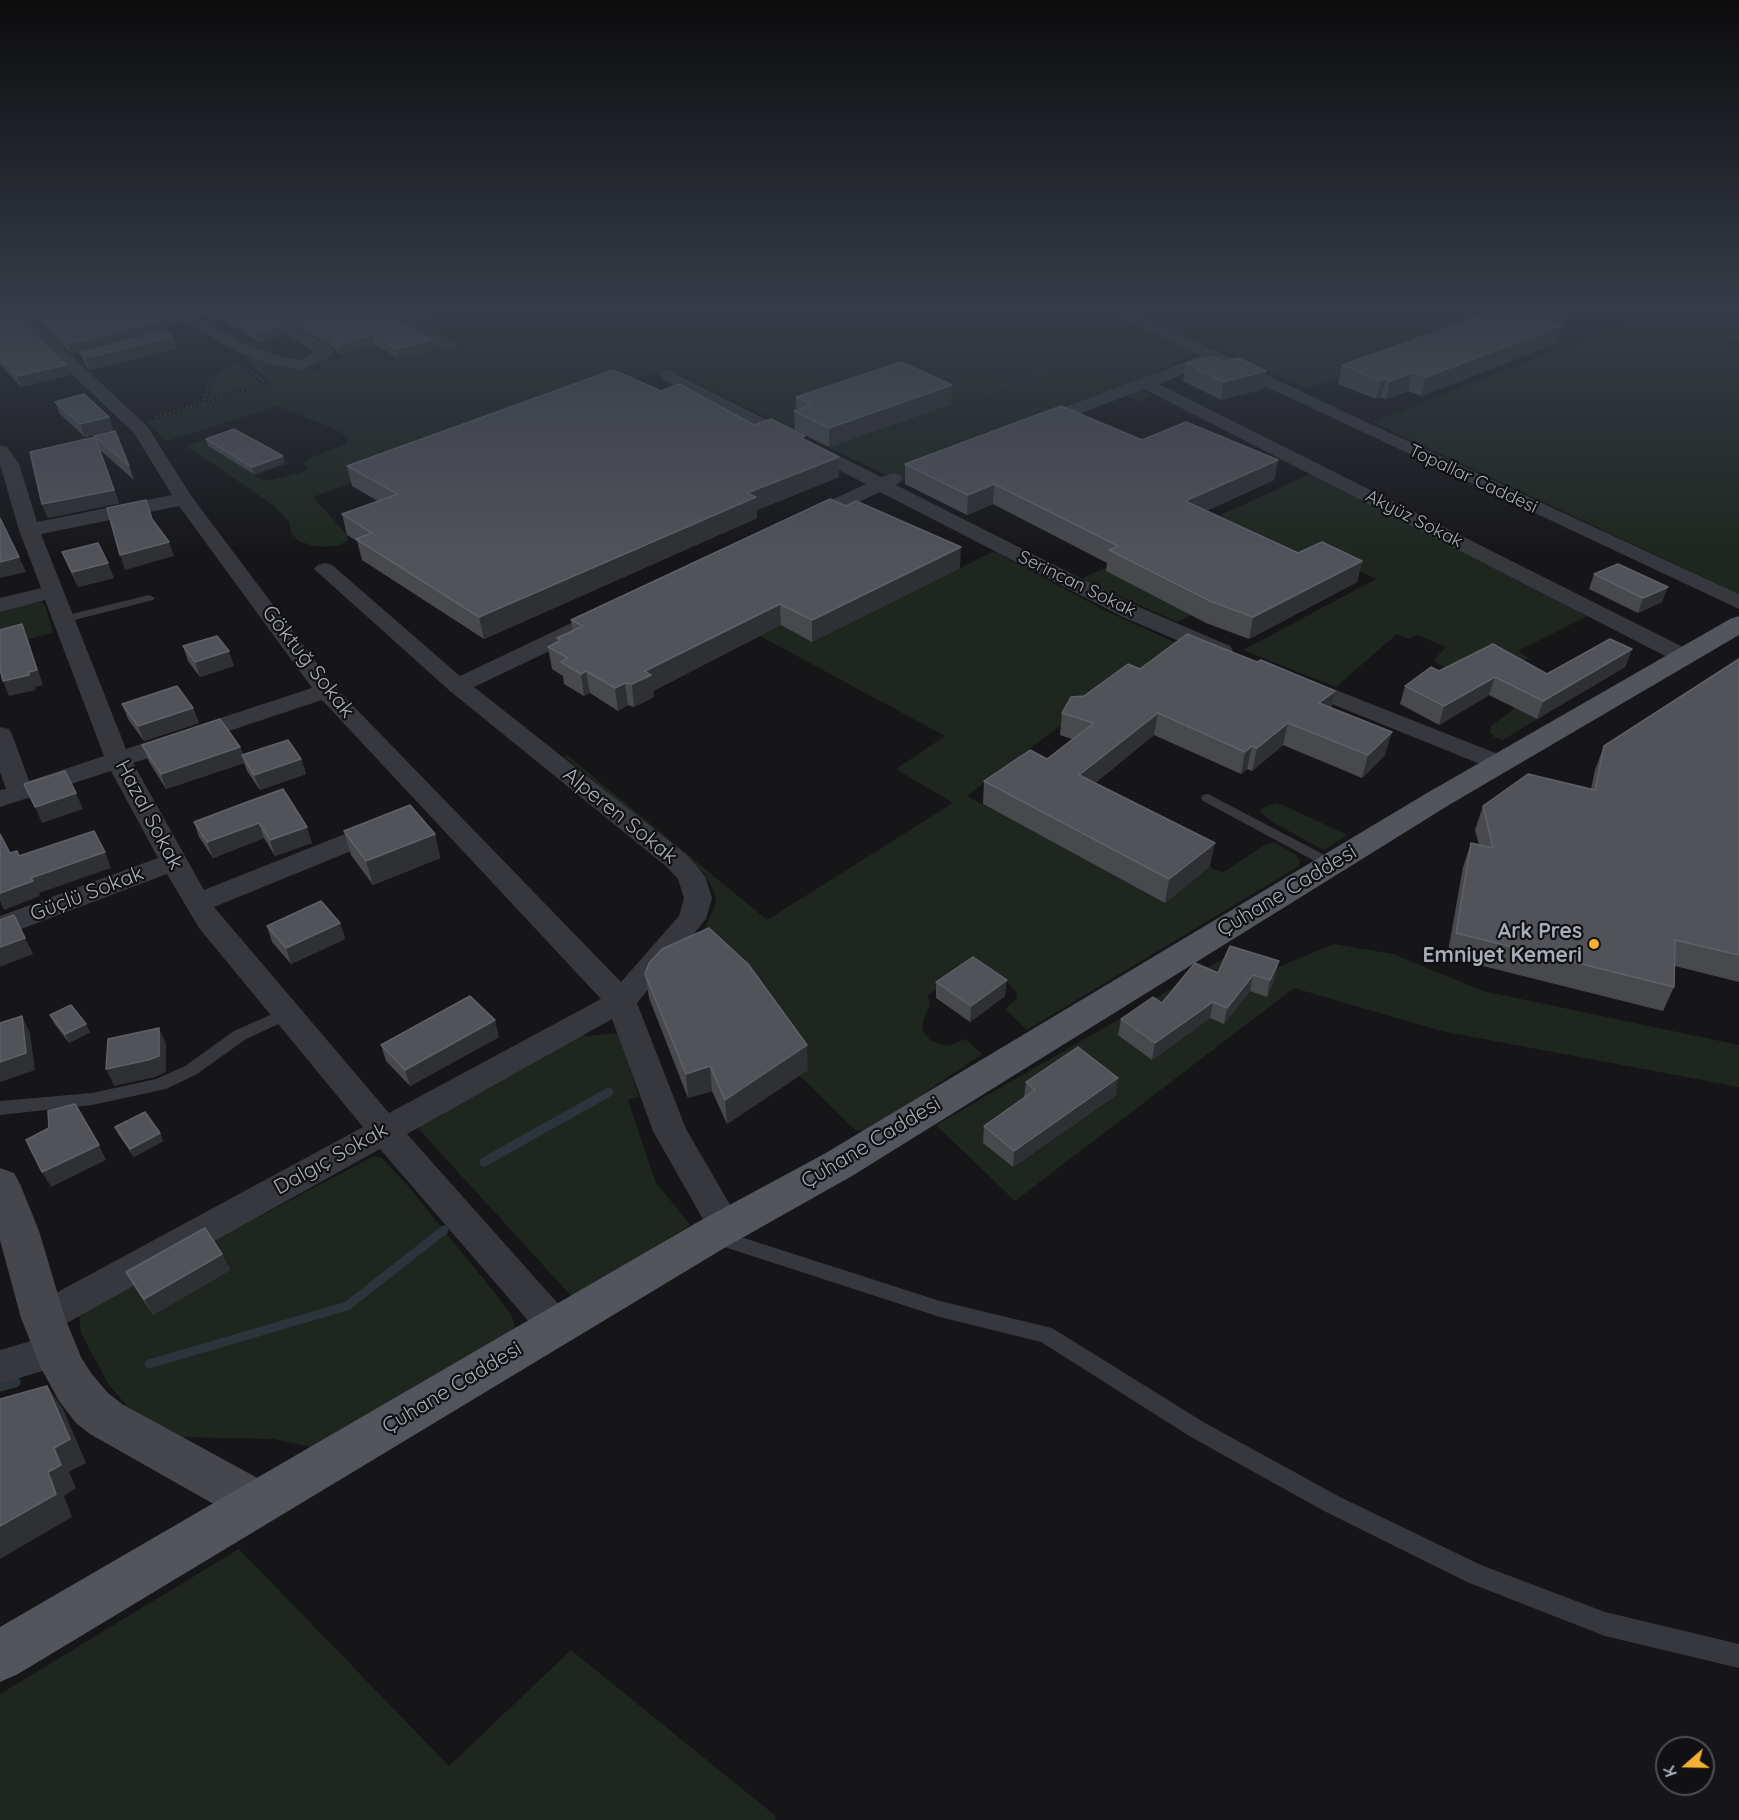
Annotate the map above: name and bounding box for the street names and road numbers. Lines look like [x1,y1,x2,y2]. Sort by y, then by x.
street label: Topallar Caddesi [1405,440,1541,518]
street label: Akyüz Sokak [1362,485,1466,553]
street label: Serincan Sokak [1015,546,1139,622]
street label: Göktuğ Sokak [256,601,360,723]
street label: Hazal Sokak [110,756,188,874]
street label: Alperen Sokak [558,762,682,870]
street label: Çuhane Caddesi [1213,839,1361,943]
street label: Güçlü Sokak [27,861,147,927]
street label: Çuhane Caddesi [797,1091,945,1195]
street label: Dalgıç Sokak [270,1117,392,1201]
street label: Çuhane Caddesi [378,1336,526,1440]

